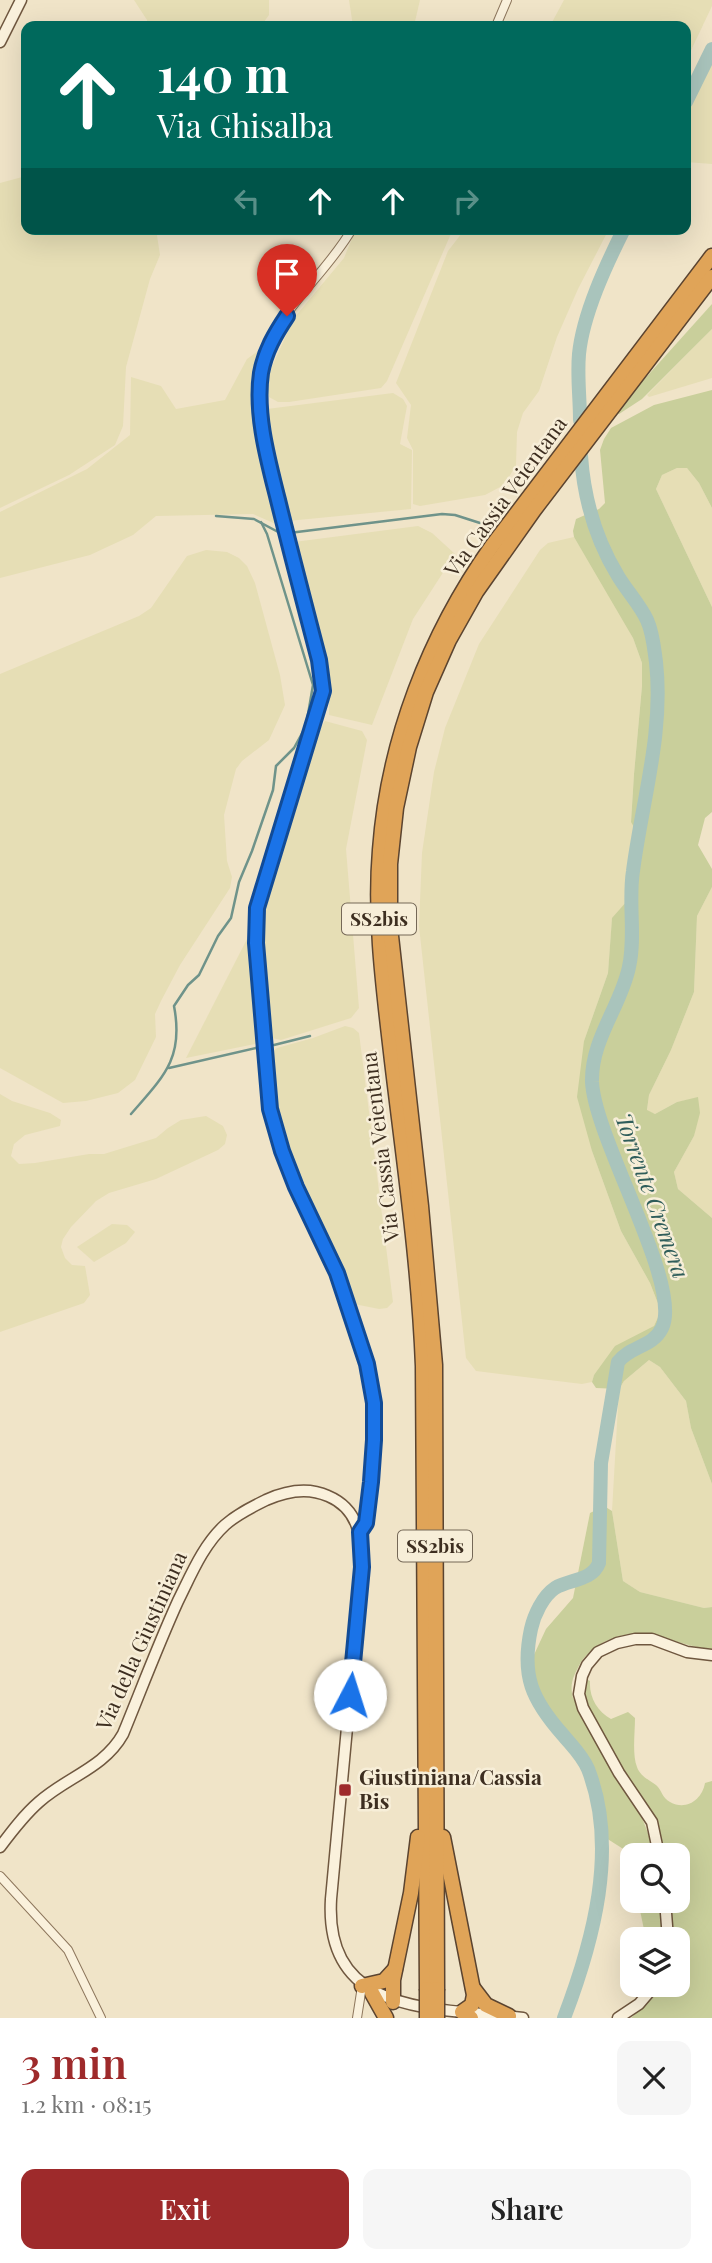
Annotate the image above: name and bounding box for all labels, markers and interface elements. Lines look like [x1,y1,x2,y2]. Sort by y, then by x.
text: 140 m [157,40,289,105]
icon: ahead [42,49,133,140]
text: Via Ghisalba [157,103,333,146]
icon: left [228,182,266,220]
icon: ahead [301,182,339,220]
icon: ahead [374,182,412,220]
icon: right [447,182,485,220]
pin [257,244,317,316]
icon: arrive [268,255,306,293]
street label: Via Cassia Veientana [436,410,572,582]
road number: SS2bis [342,903,416,934]
street label: Via Cassia Veientana [353,1050,405,1245]
water label: Torrente Cremera [609,1109,698,1282]
road number: SS2bis [398,1530,472,1562]
street label: Via della Giustiniana [88,1546,192,1735]
position arrow [313,1658,387,1732]
place label: Giustiniana/Cassia Bis [359,1762,542,1814]
marker: Giustiniana/Cassia Bis [337,1782,353,1798]
map controls [620,1843,690,1997]
button: search [620,1843,690,1913]
button: layers [620,1927,690,1997]
text: 3 min [21,2034,127,2090]
button: close [617,2041,691,2115]
text: 1.2 km · 08:15 [21,2088,152,2119]
button: Exit [21,2169,349,2249]
button: Share [363,2169,691,2249]

